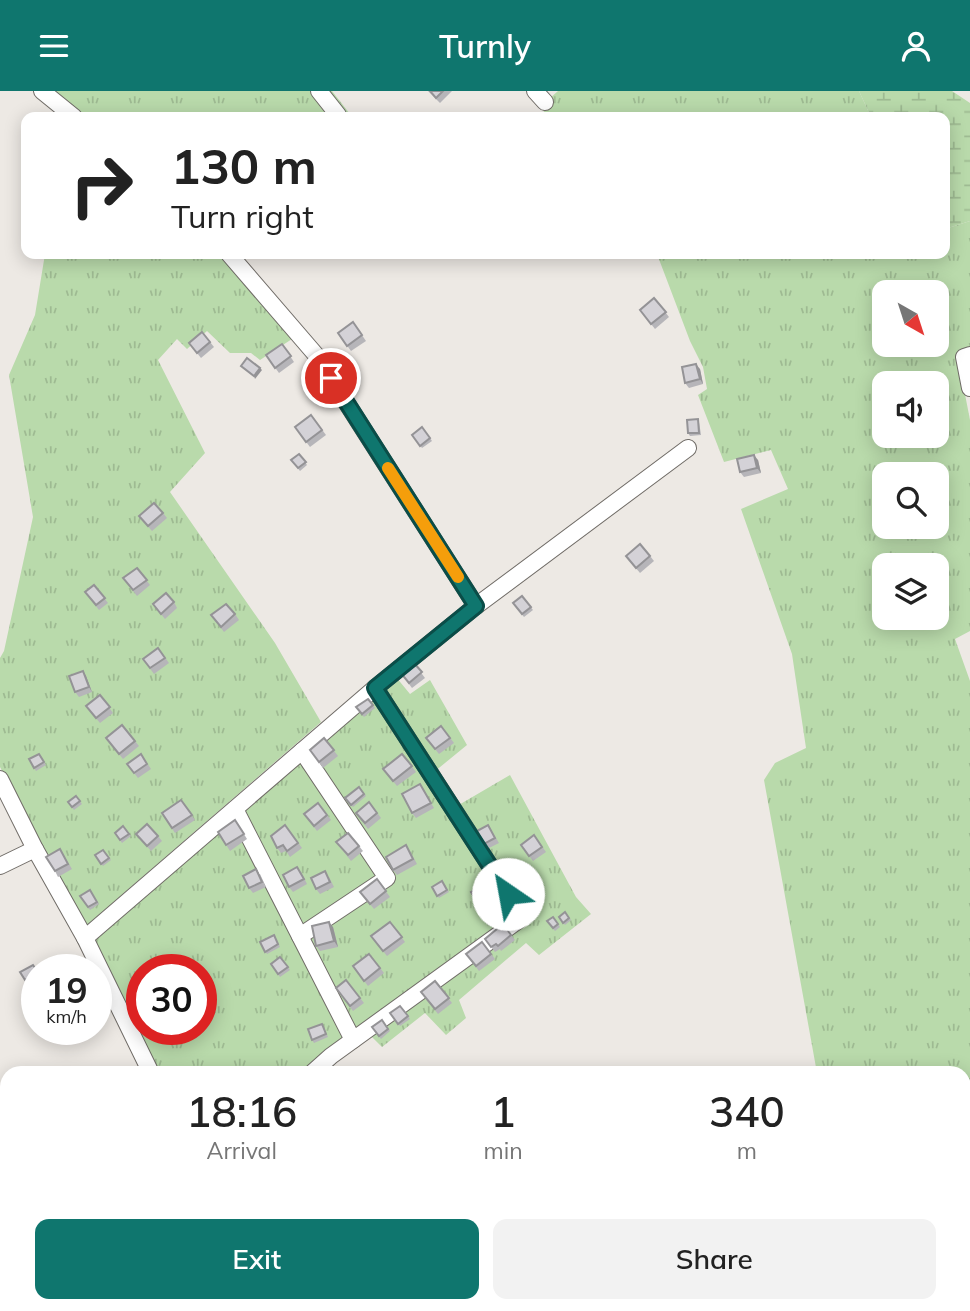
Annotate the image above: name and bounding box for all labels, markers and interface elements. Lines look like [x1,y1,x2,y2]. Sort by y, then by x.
text: Turnly [439,26,531,66]
icon: menu [35,27,73,65]
icon: person [897,27,935,65]
text: 130 m [171,135,317,196]
icon: right [56,140,147,231]
text: Turn right [171,196,314,236]
north arrow [872,280,948,357]
map controls [872,280,949,630]
pin [301,348,361,408]
icon: arrive [312,359,350,397]
button: sound [872,371,949,448]
button: search [872,462,949,539]
button: layers [872,553,949,630]
position arrow [471,857,545,931]
speed limit sign: 30 [126,954,217,1045]
text: 19 [45,968,88,1012]
text: km/h [46,1005,87,1028]
text: 18:16 [186,1085,297,1138]
text: 1 [490,1085,516,1138]
text: 340 [709,1085,785,1138]
text: Arrival [207,1136,277,1165]
text: min [483,1136,523,1165]
text: m [737,1136,757,1165]
button: Exit [35,1219,479,1299]
button: Share [493,1219,936,1299]

